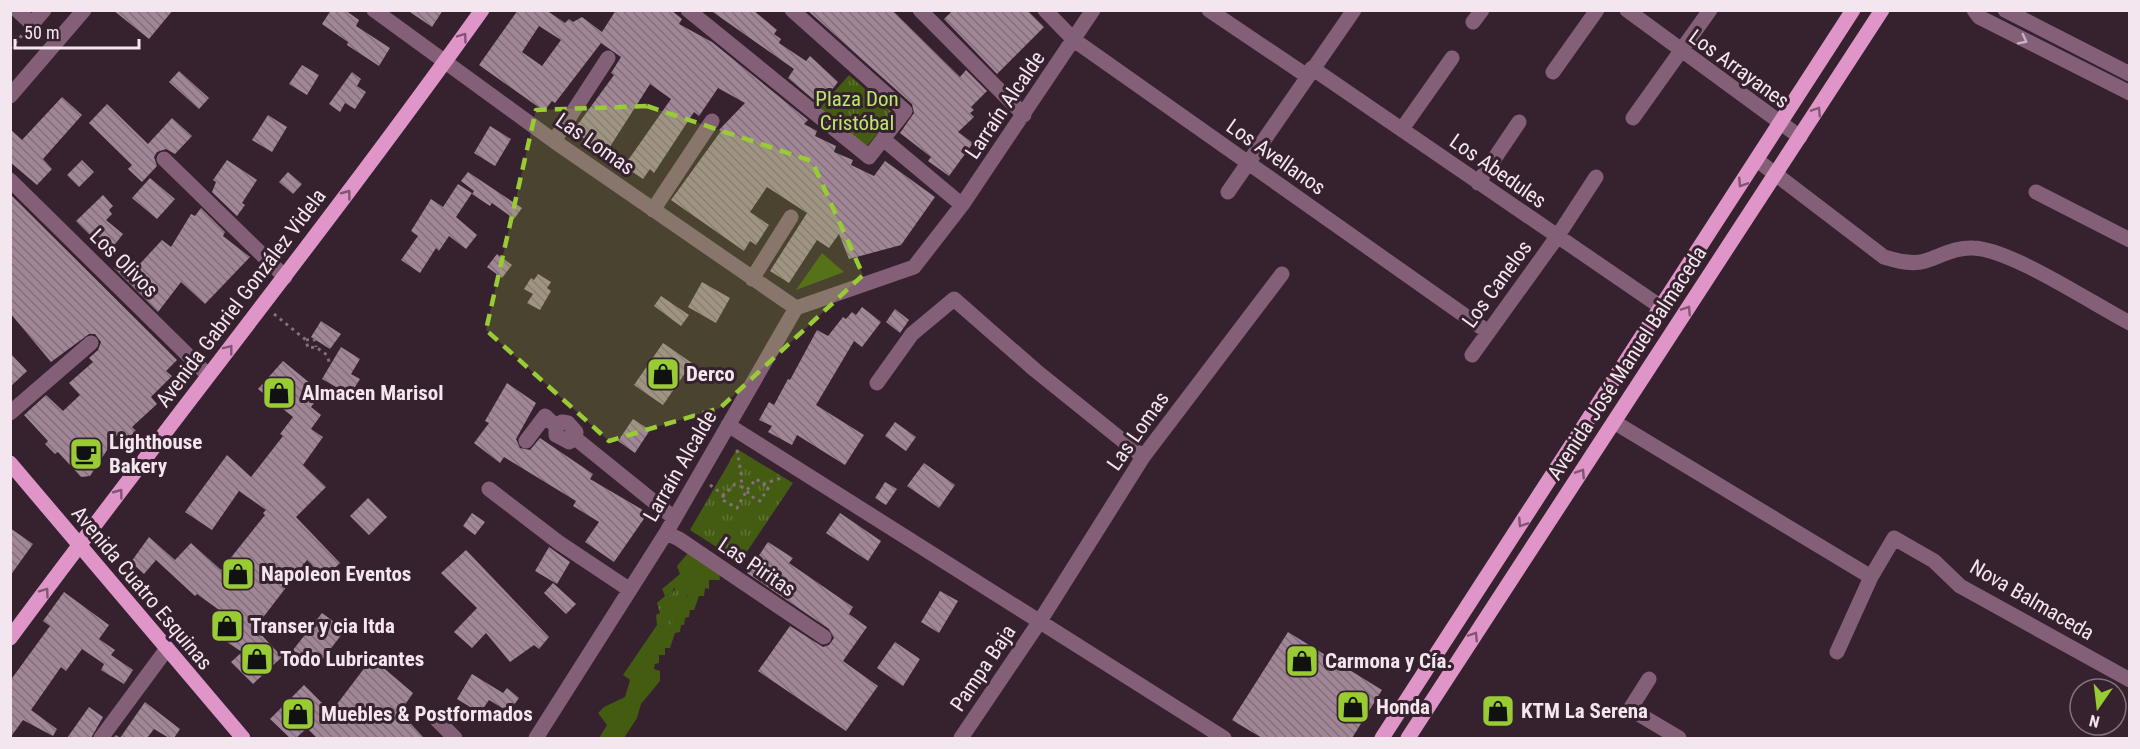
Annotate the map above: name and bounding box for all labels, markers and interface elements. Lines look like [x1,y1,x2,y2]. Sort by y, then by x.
scale bar [15,12,140,50]
text: 50 m [24,22,59,43]
street label: Los Arrayanes [1684,25,1794,113]
one-way arrow [456,32,467,43]
one-way arrow [2017,33,2028,44]
street label: Larraín Alcalde [960,47,1050,163]
park label: Plaza Don Cristóbal [815,87,899,135]
one-way arrow [1809,107,1821,117]
street label: Las Lomas [551,108,639,180]
street label: Los Avellanos [1222,114,1330,200]
street label: Los Abedules [1445,129,1551,213]
one-way arrow [1737,177,1749,187]
street label: Avenida Gabriel González Videla [151,184,331,412]
one-way arrow [340,190,351,201]
street label: Los Olivos [85,224,163,302]
street label: Los Canelos [1457,236,1537,332]
street label: Avenida José Manuel Balmaceda [1542,242,1712,484]
one-way arrow [1680,305,1691,316]
one-way arrow [221,345,232,356]
shop icon: Derco [645,356,681,392]
place label: Derco [686,362,735,386]
shop icon: Almacen Marisol [261,375,297,411]
place label: Almacen Marisol [302,381,444,405]
street label: Las Lomas [1102,387,1174,475]
street label: Larraín Alcalde [639,406,722,526]
place label: Lighthouse Bakery [109,430,202,478]
cafe icon: Lighthouse Bakery [68,436,104,472]
one-way arrow [1573,469,1585,479]
one-way arrow [111,489,122,500]
street label: Avenida Cuatro Esquinas [67,501,217,675]
one-way arrow [1517,517,1529,527]
street label: Las Piritas [714,532,800,602]
street label: Nova Balmaceda [1966,555,2098,645]
shop icon: Napoleon Eventos [220,556,256,592]
place label: Napoleon Eventos [261,562,411,586]
one-way arrow [37,587,48,598]
shop icon: Transer y cia ltda [209,608,245,644]
place label: Transer y cia ltda [250,614,395,638]
street label: Pampa Baja [945,620,1021,716]
one-way arrow [1467,632,1478,643]
shop icon: Todo Lubricantes [239,641,275,677]
shop icon: Carmona y Cía. [1284,643,1320,679]
place label: Todo Lubricantes [280,647,424,671]
place label: Carmona y Cía. [1325,649,1453,673]
north arrow [2068,677,2128,737]
shop icon: Honda [1335,689,1371,725]
shop icon: KTM La Serena [1480,693,1516,729]
place label: Honda [1376,695,1430,719]
shop icon: Muebles & Postformados [280,696,316,732]
place label: KTM La Serena [1521,699,1648,723]
place label: Muebles & Postformados [321,702,533,726]
text: N [2087,711,2102,731]

